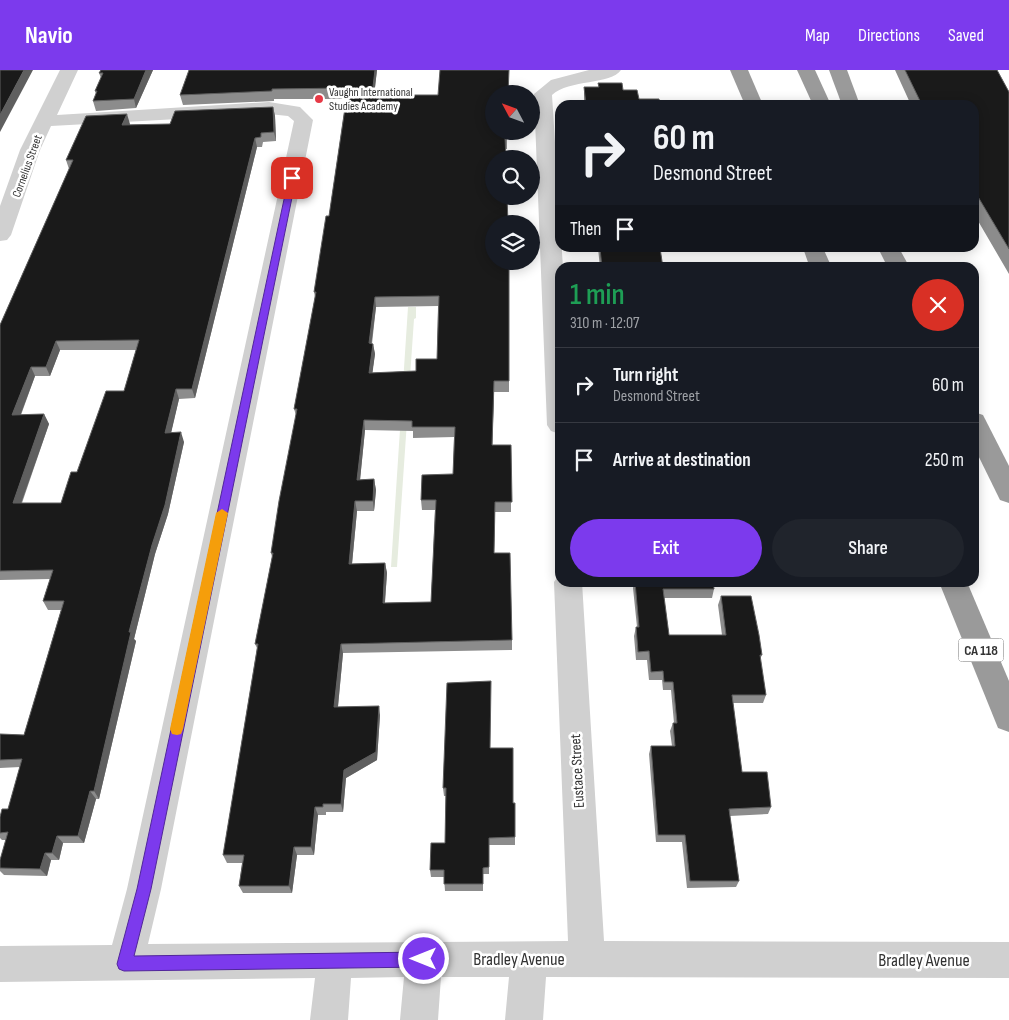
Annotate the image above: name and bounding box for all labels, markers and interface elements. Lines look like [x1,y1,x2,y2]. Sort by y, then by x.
text: Navio [25,21,73,50]
text: Map [805,25,830,46]
text: Directions [858,25,920,46]
text: Saved [948,25,984,46]
place label: Vaughn International Studies Academy [329,85,413,114]
north arrow [485,85,540,140]
map controls [485,85,540,270]
marker: Vaughn International Studies Academy [313,93,325,105]
text: 60 m [653,117,715,160]
icon: right [570,120,635,185]
street label: Cornelius Street [9,133,46,199]
button: search [485,150,540,205]
pin [271,157,313,199]
text: Desmond Street [653,160,772,187]
icon: arrive [278,164,306,192]
button: layers [485,215,540,270]
icon: arrive [611,215,639,243]
text: Then [570,218,601,241]
text: 1 min [570,277,625,313]
button: close [912,279,964,331]
text: 310 m · 12:07 [570,314,639,333]
text: Turn right [613,364,678,387]
icon: right [570,371,598,399]
text: 60 m [932,374,964,397]
text: Desmond Street [613,387,700,406]
icon: arrive [570,446,598,474]
text: Arrive at destination [613,449,751,472]
text: 250 m [925,449,964,472]
button: Exit [570,519,762,577]
button: Share [772,519,964,577]
road number: CA 118 [958,638,1004,662]
street label: Eustace Street [566,733,589,808]
position arrow [397,932,449,984]
street label: Bradley Avenue [473,949,565,970]
street label: Bradley Avenue [878,950,970,971]

